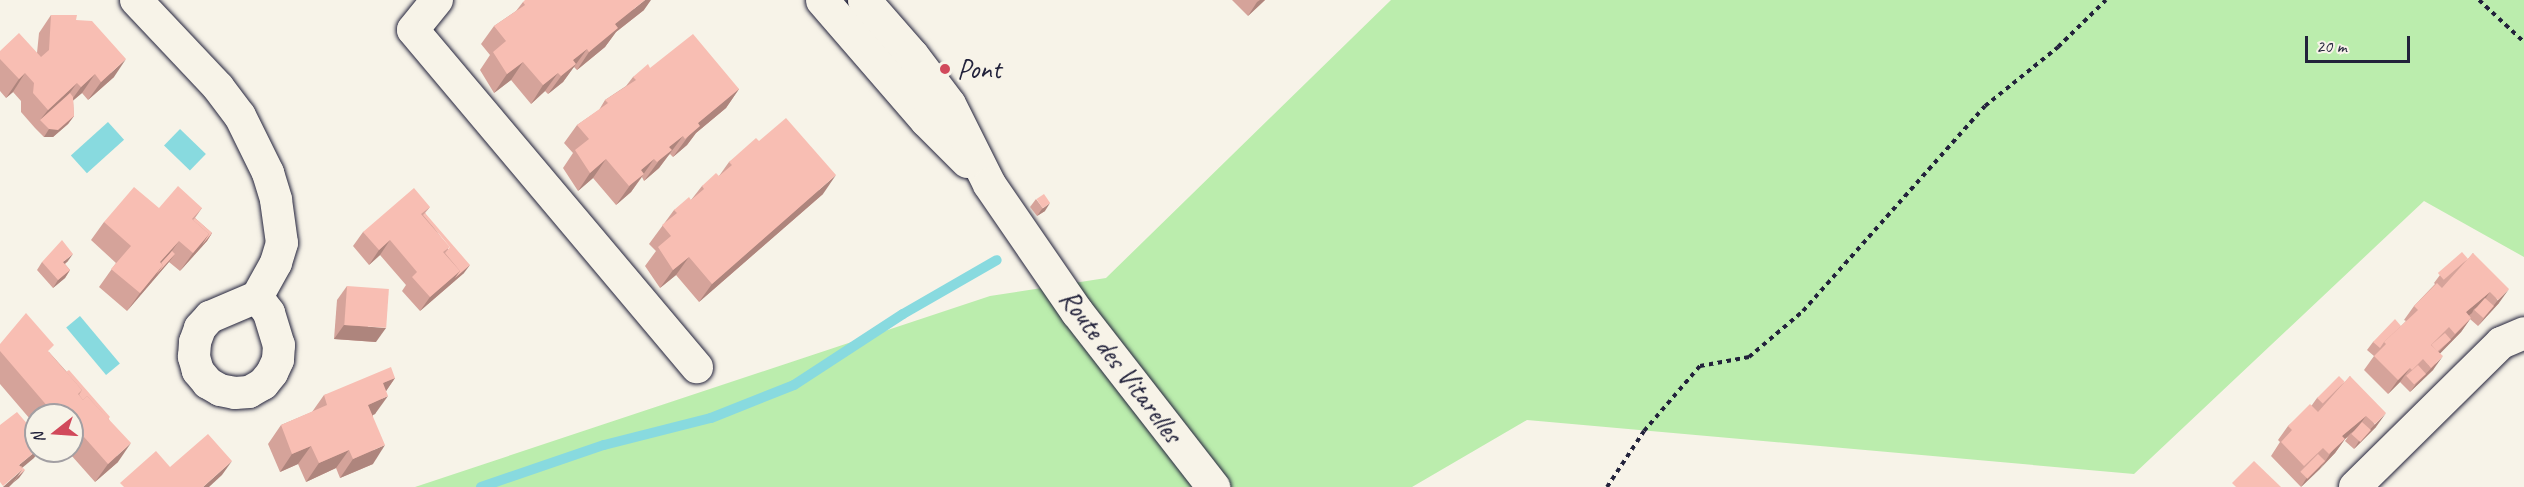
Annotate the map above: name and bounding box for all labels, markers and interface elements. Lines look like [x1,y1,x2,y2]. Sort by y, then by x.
scale bar [2308,24,2413,62]
text: 20 m [2316,35,2347,57]
place label: Pont [957,52,1001,86]
marker: Pont [938,62,952,76]
street label: Route des Vitarelles [1052,283,1190,449]
north arrow [24,403,84,463]
text: N [28,430,50,445]

